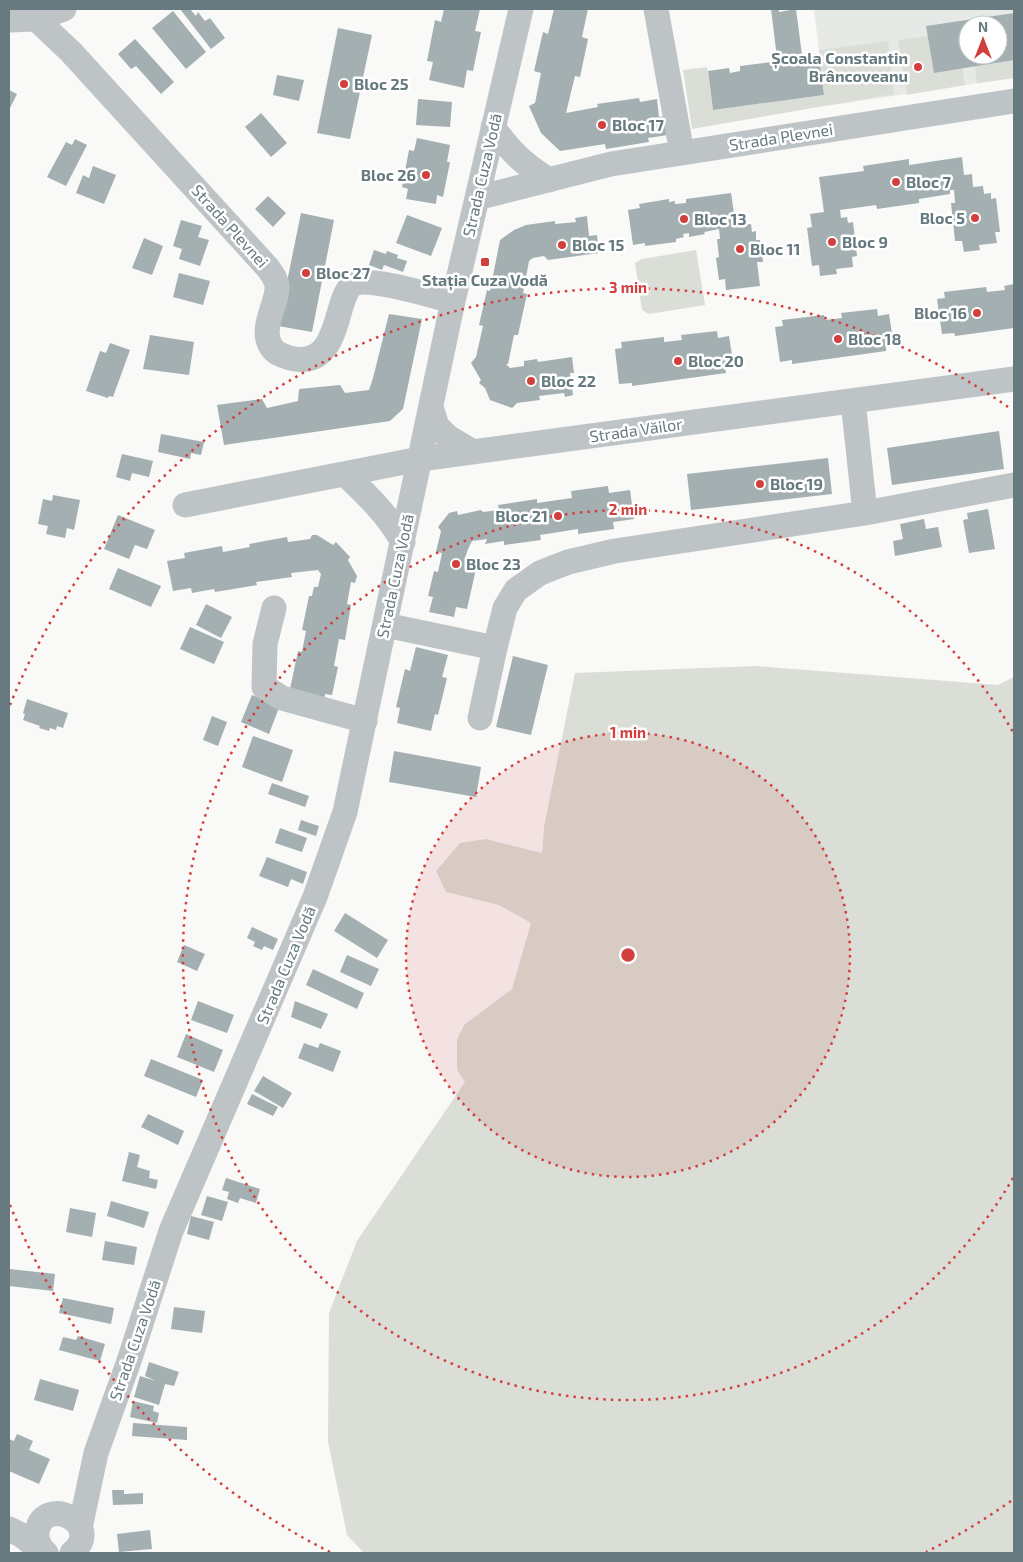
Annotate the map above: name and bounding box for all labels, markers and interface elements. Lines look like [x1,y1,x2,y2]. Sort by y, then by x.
north arrow [958,15,1008,65]
text: N [978,18,988,35]
place label: Școala Constantin Brâncoveanu [771,48,908,85]
marker: Școala Constantin Brâncoveanu [912,61,924,73]
place label: Bloc 25 [354,74,409,93]
marker: Bloc 25 [338,78,350,90]
street label: Strada Cuza Vodă [458,111,505,239]
place label: Bloc 17 [612,115,664,134]
marker: Bloc 17 [596,119,608,131]
street label: Strada Plevnei [728,119,834,154]
place label: Bloc 26 [361,165,416,184]
marker: Bloc 26 [420,169,432,181]
place label: Bloc 7 [906,172,952,191]
marker: Bloc 7 [890,176,902,188]
street label: Strada Plevnei [188,180,272,271]
place label: Bloc 5 [920,208,965,227]
place label: Bloc 13 [694,209,747,228]
marker: Bloc 5 [969,212,981,224]
marker: Bloc 13 [678,213,690,225]
place label: Bloc 9 [842,232,888,251]
place label: Bloc 15 [572,235,624,254]
marker: Bloc 9 [826,236,838,248]
marker: Bloc 15 [556,239,568,251]
place label: Bloc 11 [750,239,800,258]
marker: Bloc 11 [734,243,746,255]
marker: Stația Cuza Vodă [479,256,491,268]
place label: Bloc 27 [316,263,371,282]
marker: Bloc 27 [300,267,312,279]
place label: Stația Cuza Vodă [422,270,548,291]
text: 3 min [609,278,647,296]
place label: Bloc 16 [914,303,967,322]
marker: Bloc 16 [971,307,983,319]
place label: Bloc 18 [848,329,901,348]
marker: Bloc 18 [832,333,844,345]
place label: Bloc 20 [688,351,744,370]
marker: Bloc 20 [672,355,684,367]
place label: Bloc 22 [541,371,596,390]
marker: Bloc 22 [525,375,537,387]
street label: Strada Văilor [588,414,684,445]
place label: Bloc 19 [770,474,823,493]
marker: Bloc 19 [754,478,766,490]
text: 2 min [609,500,647,518]
place label: Bloc 21 [495,506,548,525]
marker: Bloc 21 [552,510,564,522]
street label: Strada Cuza Vodă [372,512,417,640]
place label: Bloc 23 [466,554,521,573]
marker: Bloc 23 [450,558,462,570]
text: 1 min [610,723,646,741]
street label: Strada Cuza Vodă [252,903,319,1027]
centre of rings [619,946,637,964]
street label: Strada Cuza Vodă [105,1277,164,1403]

